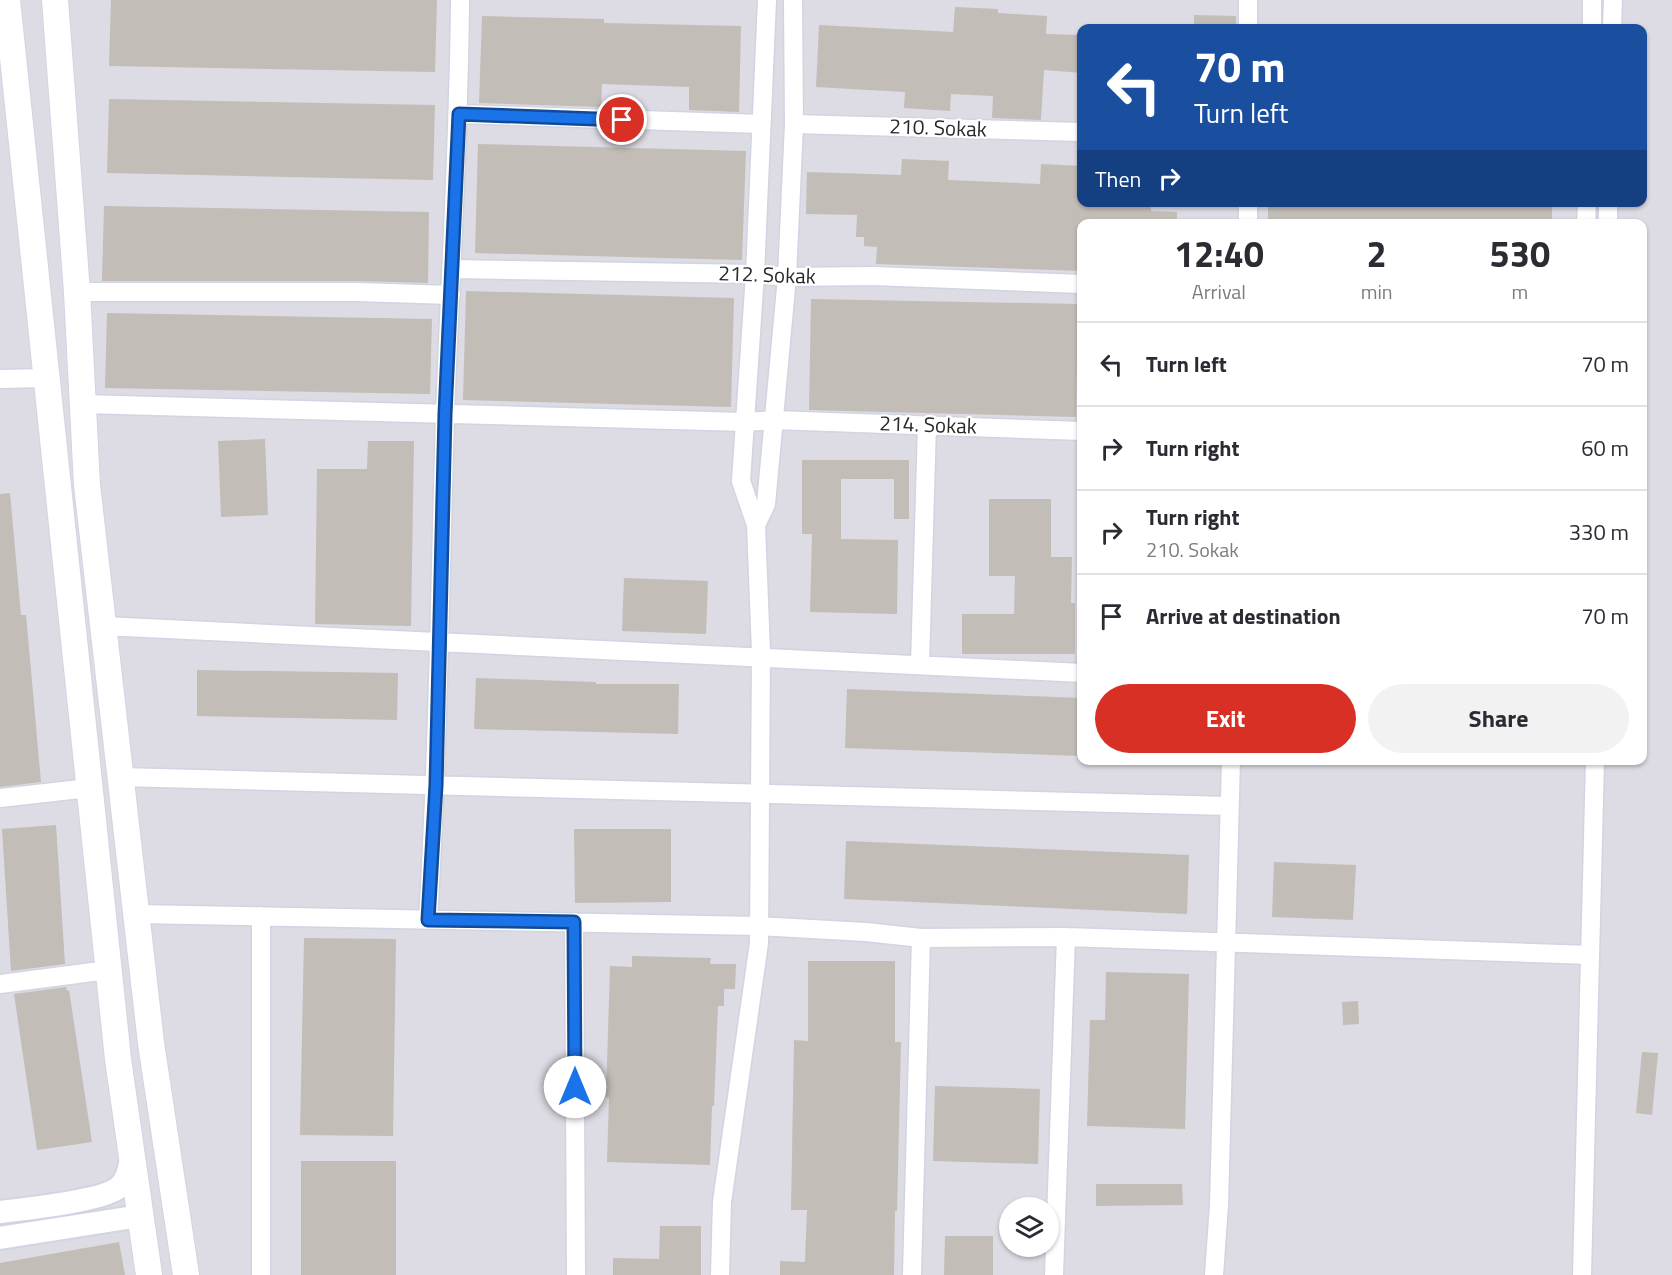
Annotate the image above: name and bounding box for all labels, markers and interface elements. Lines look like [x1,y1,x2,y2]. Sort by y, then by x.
text: 70 m [1194,34,1286,98]
icon: left [1095,48,1173,126]
text: Turn left [1194,92,1288,133]
pin [596,94,647,145]
icon: arrive [605,103,638,136]
street label: 210. Sokak [889,109,987,145]
text: Then [1095,162,1141,196]
icon: right [1153,162,1186,195]
text: 12:40 [1174,226,1264,281]
text: 2 [1367,226,1387,281]
text: 530 [1490,226,1550,281]
street label: 212. Sokak [718,256,816,292]
text: Arrival [1192,276,1246,307]
text: min [1361,276,1393,307]
text: m [1511,276,1528,307]
text: Turn left [1146,347,1227,381]
text: 70 m [1581,347,1629,381]
icon: left [1095,348,1128,381]
street label: 214. Sokak [879,406,977,442]
text: Turn right [1146,431,1240,465]
text: 60 m [1581,431,1629,465]
icon: right [1095,432,1128,465]
text: Turn right [1146,500,1240,534]
text: 330 m [1569,515,1629,549]
icon: right [1095,516,1128,549]
text: 210. Sokak [1146,534,1239,565]
text: Arrive at destination [1146,599,1341,633]
text: 70 m [1581,599,1629,633]
icon: arrive [1095,600,1128,633]
button: Exit [1095,684,1356,753]
button: Share [1368,684,1629,753]
position arrow [543,1055,607,1119]
map controls [999,1197,1059,1257]
button: layers [999,1197,1059,1257]

